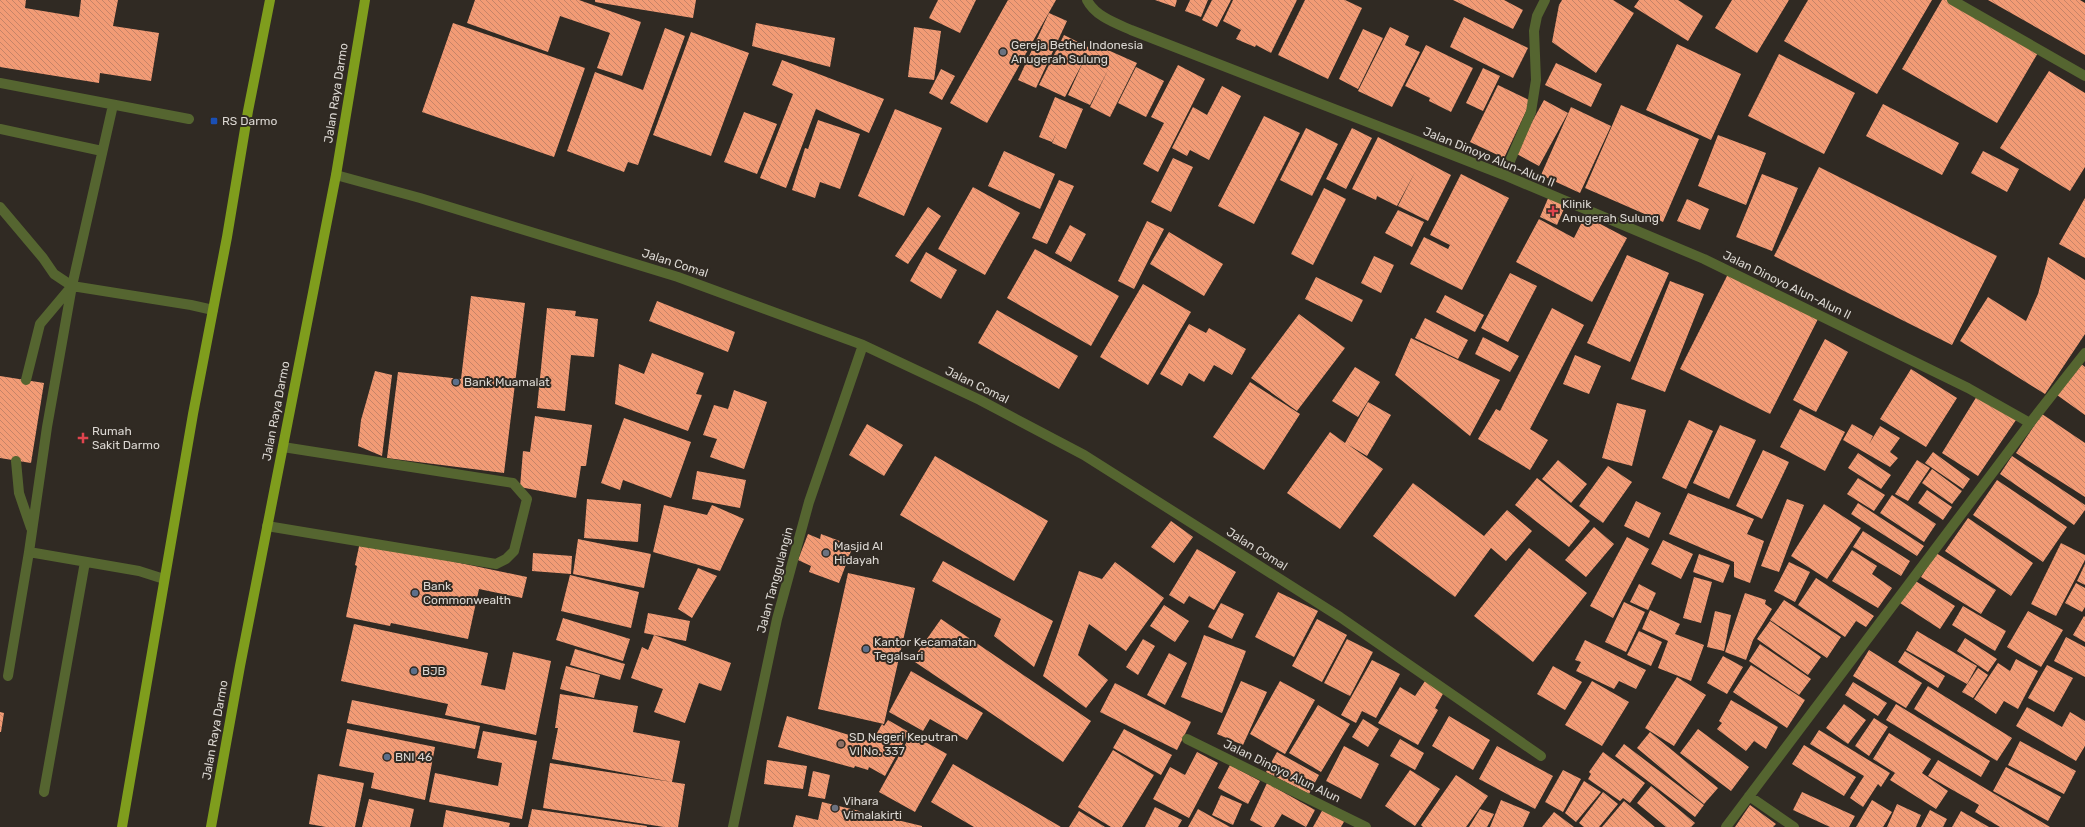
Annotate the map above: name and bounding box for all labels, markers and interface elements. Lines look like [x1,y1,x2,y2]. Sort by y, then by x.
place label: Gereja Bethel Indonesia Anugerah Sulung [1011,38,1143,66]
street label: Jalan Raya Darmo [321,42,351,144]
marker: Gereja Bethel Indonesia Anugerah Sulung [998,47,1008,57]
place label: RS Darmo [222,114,277,128]
marker: RS Darmo [209,116,219,126]
street label: Jalan Dinoyo Alun-Alun II [1421,124,1557,190]
place label: Klinik Anugerah Sulung [1562,197,1659,225]
marker: Klinik Anugerah Sulung [1547,205,1559,217]
street label: Jalan Comal [640,246,710,280]
street label: Jalan Dinoyo Alun-Alun II [1721,248,1853,322]
street label: Jalan Raya Darmo [259,360,293,462]
street label: Jalan Comal [943,364,1011,406]
place label: Bank Muamalat [464,375,550,389]
marker: Bank Muamalat [451,377,461,387]
place label: Rumah Sakit Darmo [92,424,160,452]
marker: Rumah Sakit Darmo [77,432,89,444]
street label: Jalan Comal [1224,525,1290,573]
street label: Jalan Tanggulangin [754,526,796,634]
place label: Masjid Al Hidayah [834,539,883,567]
marker: Masjid Al Hidayah [821,548,831,558]
place label: Bank Commonwealth [423,579,511,607]
marker: Bank Commonwealth [410,588,420,598]
place label: Kantor Kecamatan Tegalsari [874,635,976,663]
marker: Kantor Kecamatan Tegalsari [861,644,871,654]
place label: BJB [422,664,446,678]
marker: BJB [409,666,419,676]
street label: Jalan Raya Darmo [199,679,231,781]
place label: SD Negeri Keputran VI No. 337 [849,730,958,758]
street label: Jalan Dinoyo Alun Alun [1221,737,1343,805]
marker: SD Negeri Keputran VI No. 337 [836,739,846,749]
place label: BNI 46 [395,750,432,764]
marker: BNI 46 [382,752,392,762]
place label: Vihara Vimalakirti [843,794,902,822]
marker: Vihara Vimalakirti [830,803,840,813]

